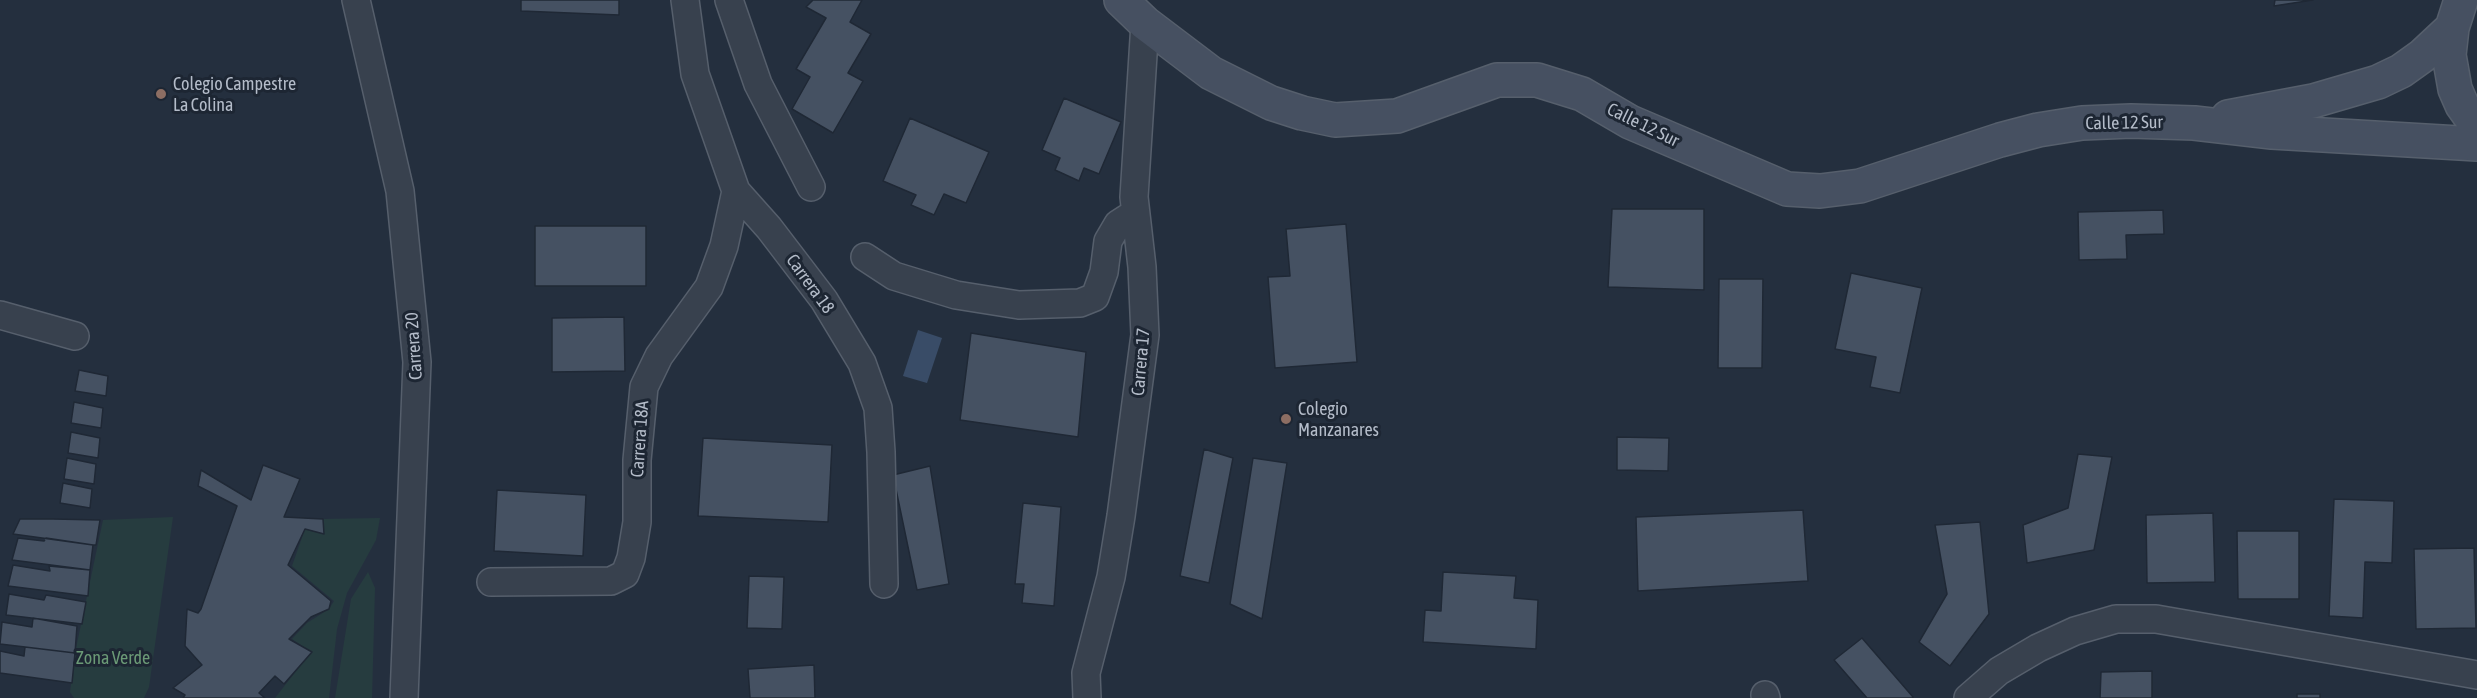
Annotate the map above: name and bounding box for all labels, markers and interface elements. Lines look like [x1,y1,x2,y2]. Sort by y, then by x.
place label: Colegio Campestre La Colina [173,73,296,116]
marker: Colegio Campestre La Colina [154,87,168,101]
street label: Calle 12 Sur [1603,98,1683,152]
street label: Calle 12 Sur [2085,112,2163,134]
street label: Carrera 18 [781,250,839,318]
street label: Carrera 20 [401,311,427,381]
street label: Carrera 17 [1127,327,1155,397]
place label: Colegio Manzanares [1298,398,1379,440]
street label: Carrera 18A [627,400,653,478]
marker: Colegio Manzanares [1279,412,1293,426]
park label: Zona Verde [76,647,150,669]

